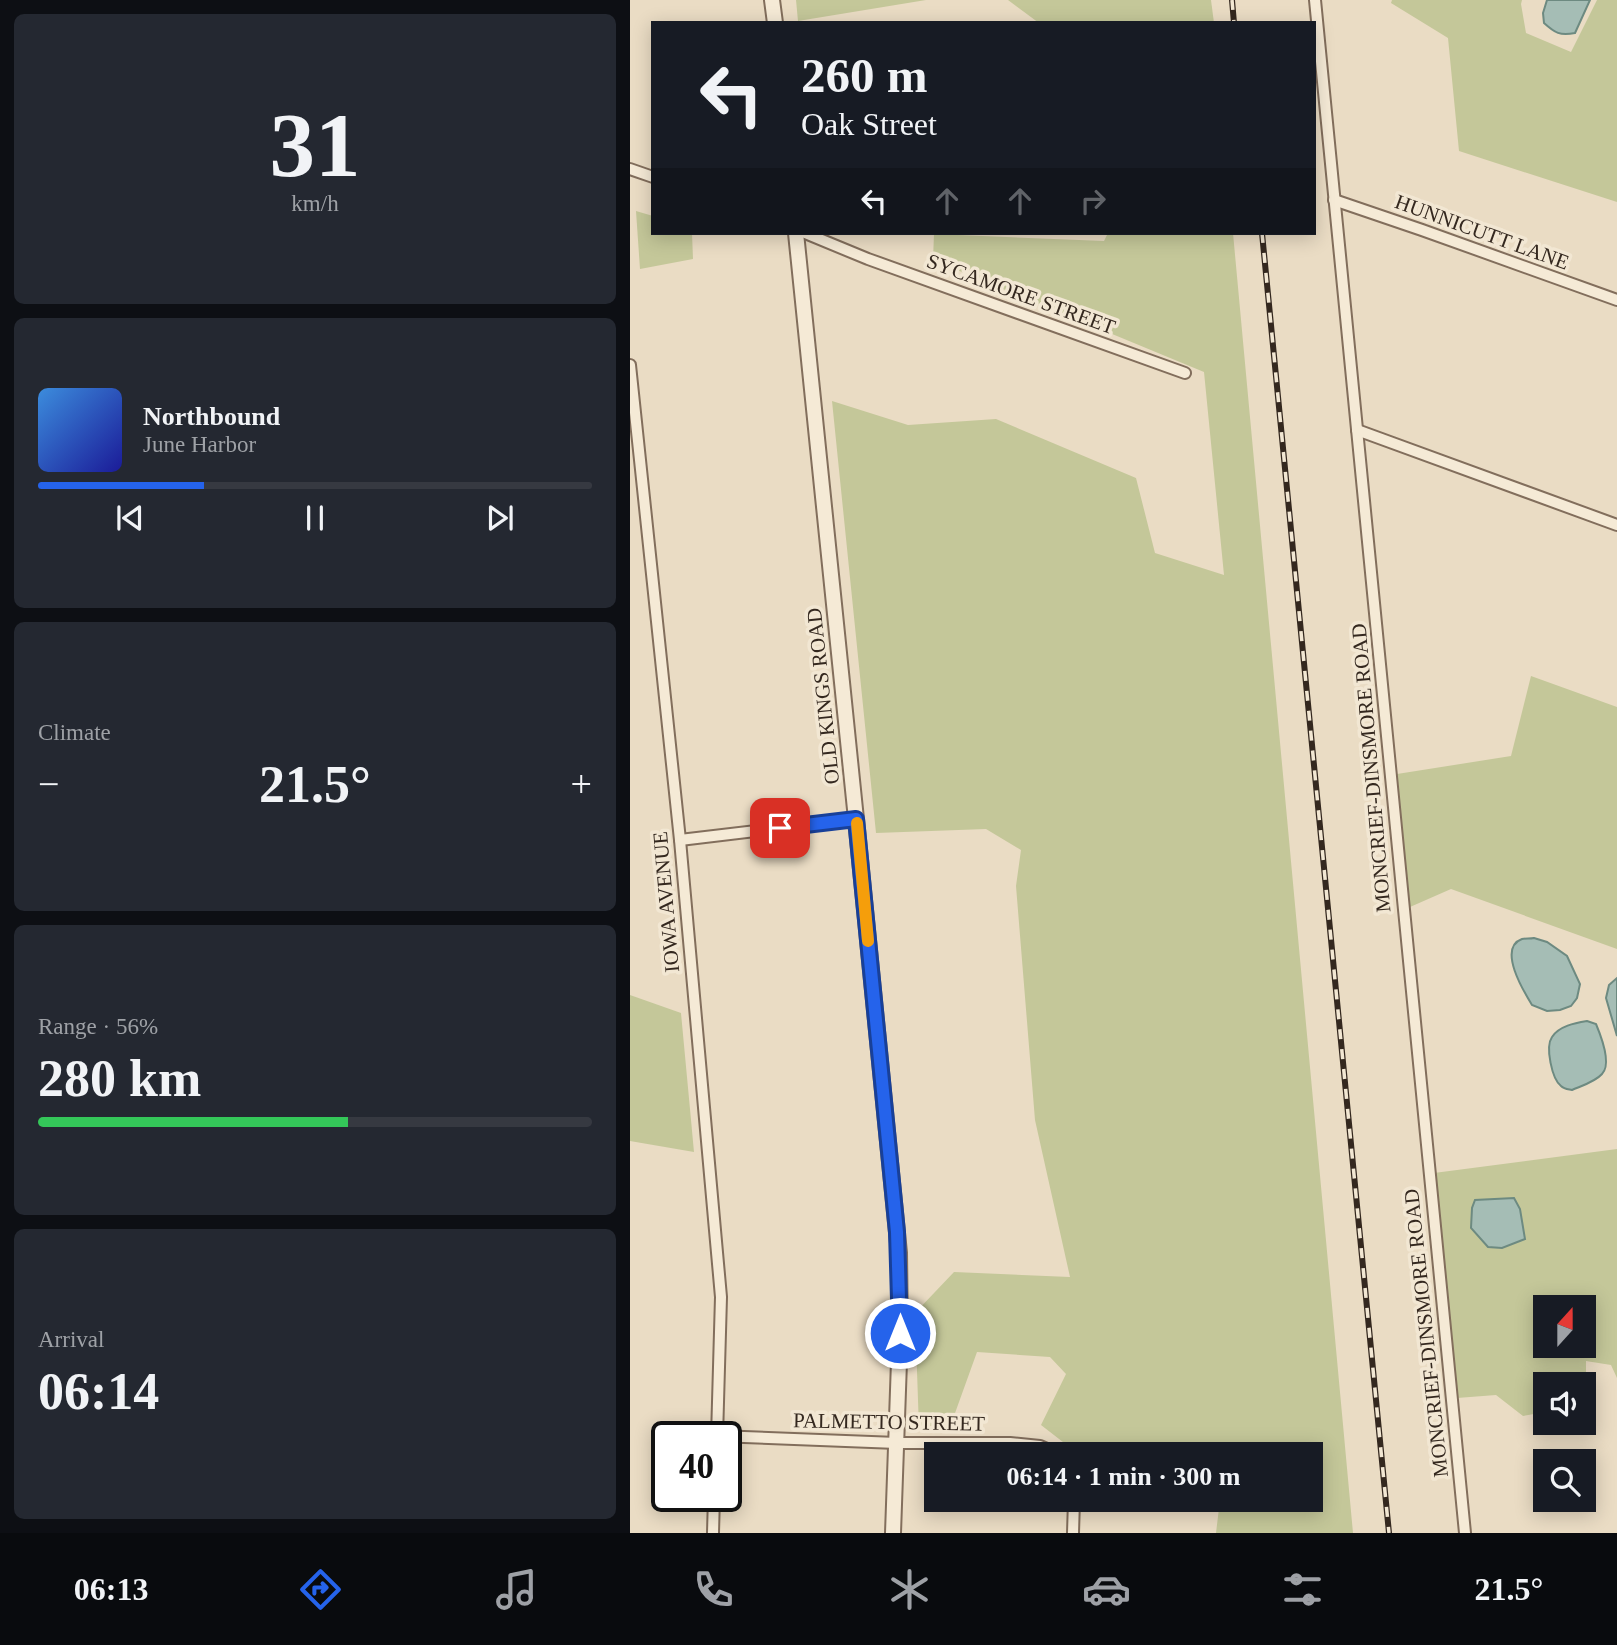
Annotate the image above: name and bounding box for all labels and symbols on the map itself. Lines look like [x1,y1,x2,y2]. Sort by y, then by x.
street label: HUNNICUTT LANE [1392,189,1572,275]
street label: SYCAMORE STREET [923,249,1119,339]
street label: OLD KINGS ROAD [802,607,844,785]
street label: MONCRIEF-DINSMORE ROAD [1346,623,1396,913]
pin [750,798,810,858]
street label: IOWA AVENUE [648,831,684,973]
street label: MONCRIEF-DINSMORE ROAD [1399,1188,1453,1478]
north arrow [1533,1295,1596,1358]
position arrow [863,1296,937,1370]
street label: PALMETTO STREET [793,1408,985,1436]
speed limit sign: 40 [651,1421,742,1512]

